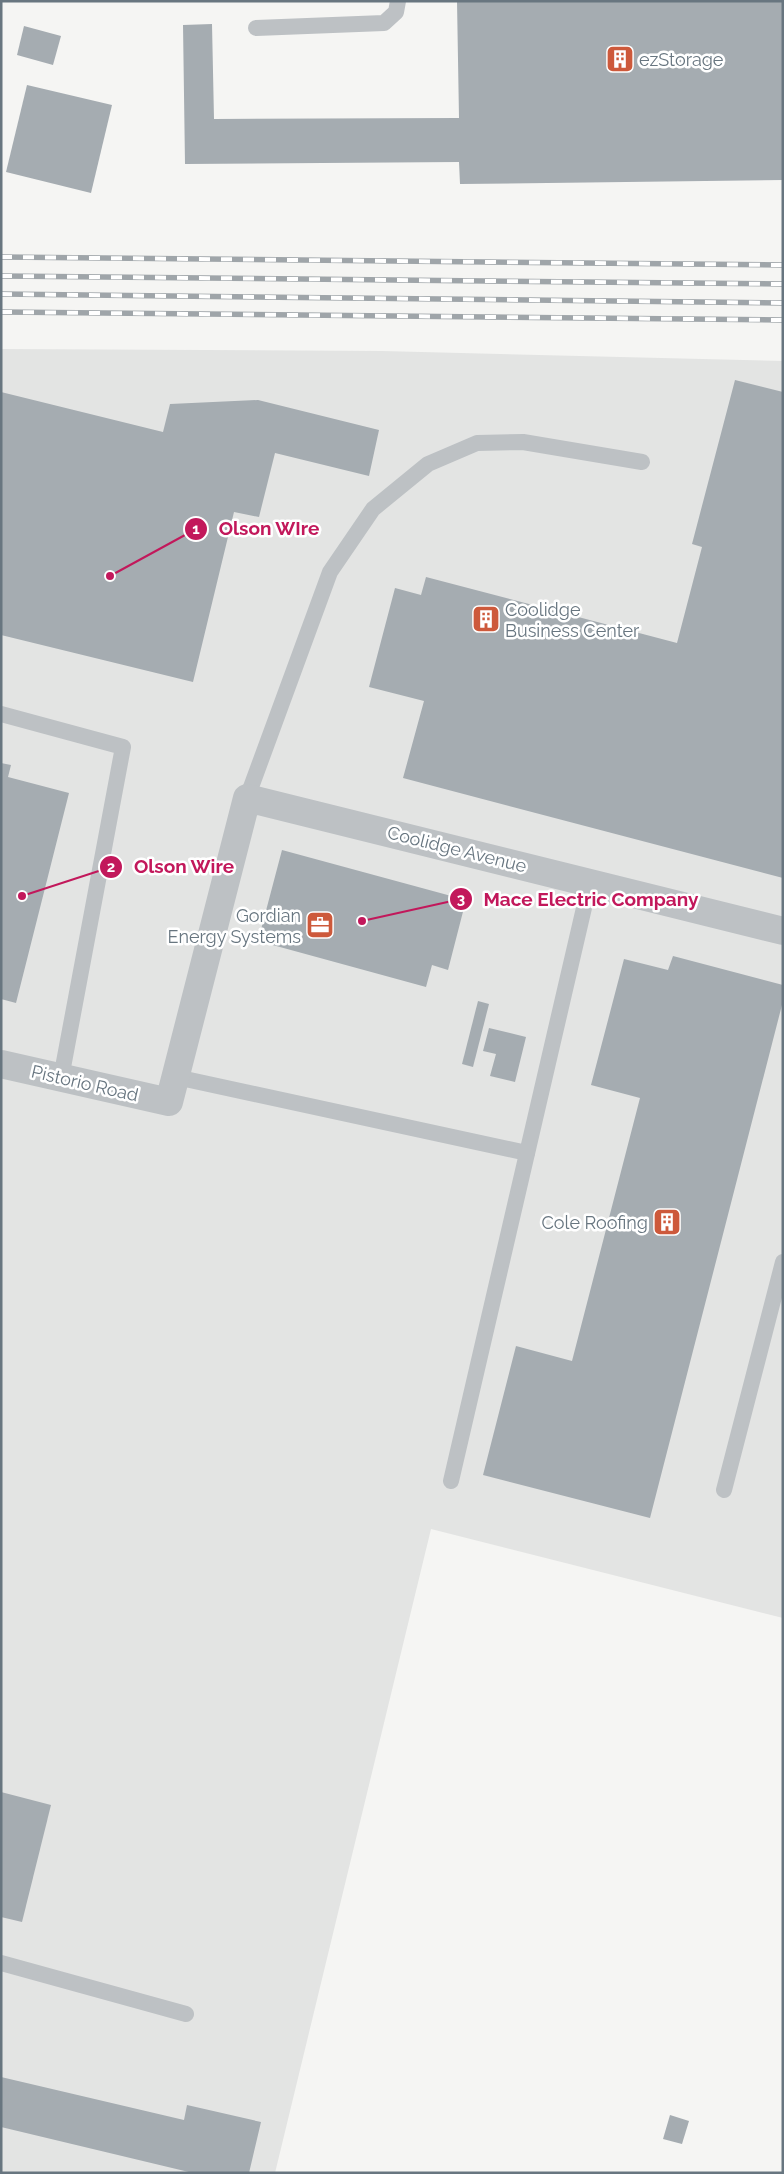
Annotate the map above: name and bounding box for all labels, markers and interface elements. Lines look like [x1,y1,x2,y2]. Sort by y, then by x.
building icon: ezStorage [605,44,635,74]
place label: ezStorage [639,49,724,70]
callout: Olson WIre [183,512,330,546]
text: Olson WIre [219,517,319,539]
text: 1 [192,520,200,538]
place label: Coolidge Business Center [505,599,640,641]
building icon: Coolidge Business Center [471,604,501,634]
street label: Coolidge Avenue [385,822,529,877]
callout: Olson Wire [99,850,245,884]
text: Olson Wire [134,855,234,877]
text: 2 [107,858,115,876]
callout: Mace Electric Company [448,882,708,916]
text: Mace Electric Company [484,888,699,910]
text: 3 [457,890,465,908]
place label: Gordian Energy Systems [168,905,301,947]
office icon: Gordian Energy Systems [305,910,335,940]
street label: Pistorio Road [29,1060,141,1106]
building icon: Cole Roofing [652,1207,682,1237]
place label: Cole Roofing [541,1212,648,1233]

